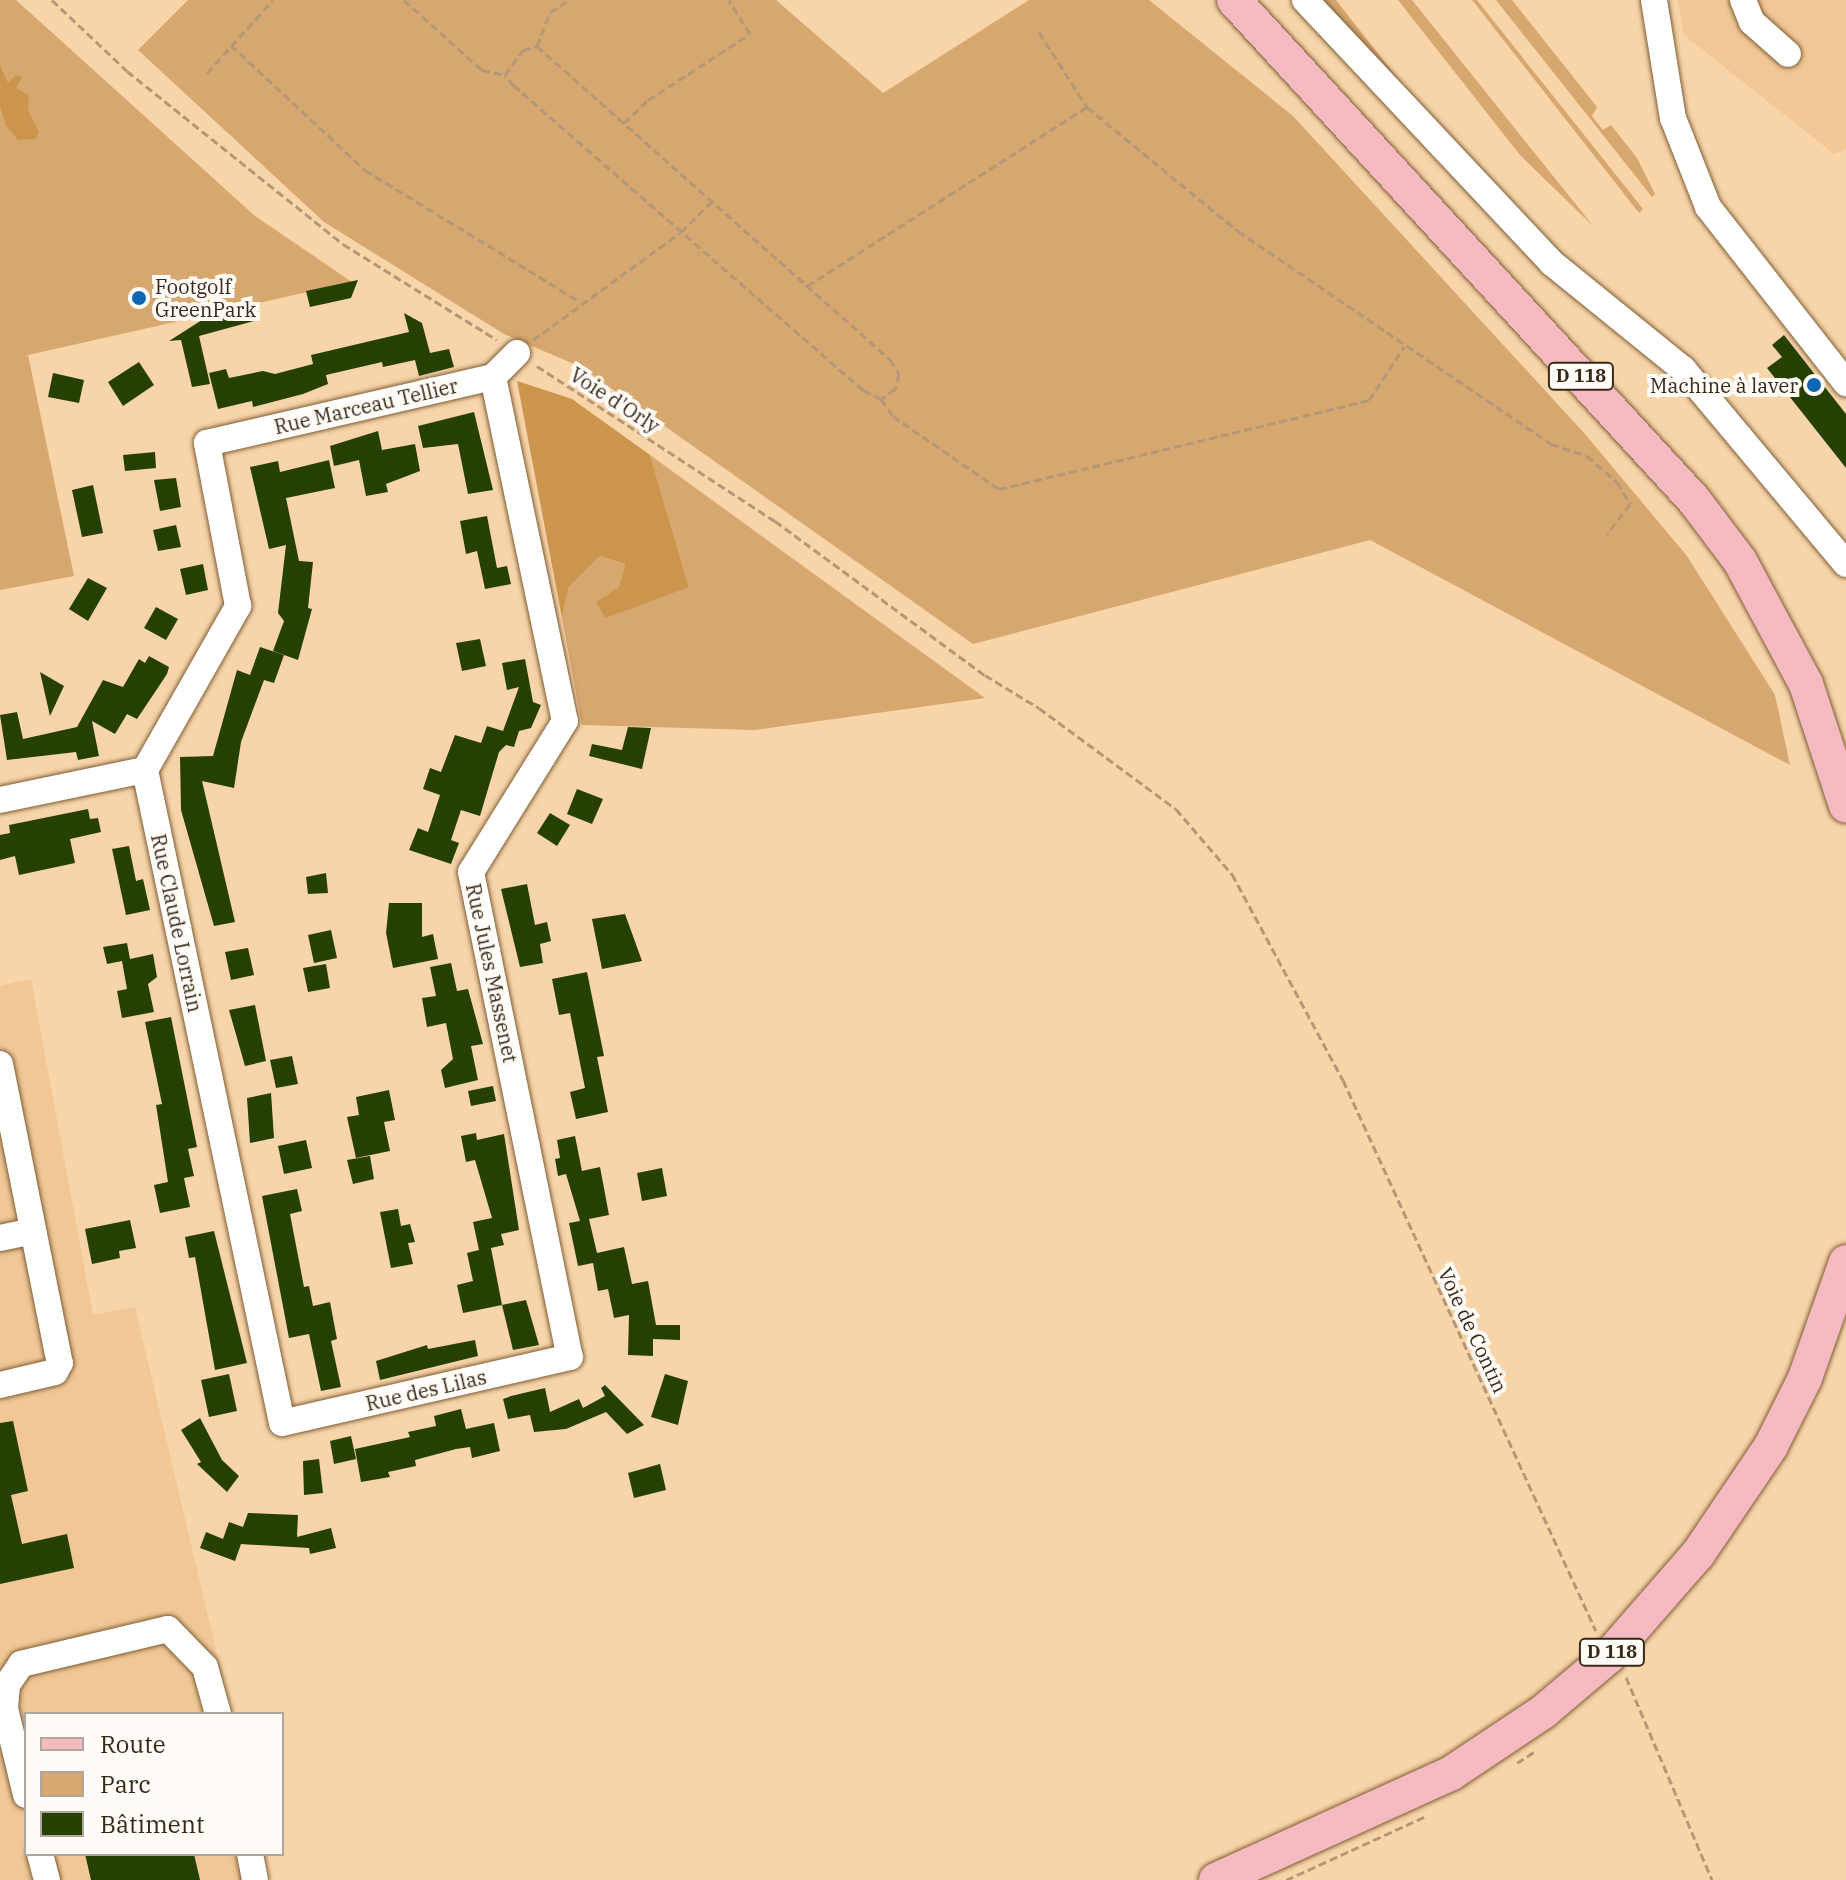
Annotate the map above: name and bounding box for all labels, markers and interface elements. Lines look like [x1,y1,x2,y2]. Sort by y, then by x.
place label: Footgolf GreenPark [155,274,256,321]
marker: Footgolf GreenPark [130,289,148,307]
street label: Voie d'Orly [566,362,664,438]
road number: D 118 [1547,362,1615,390]
street label: Rue Marceau Tellier [272,373,460,439]
place label: Machine à laver [1650,373,1798,397]
marker: Machine à laver [1805,376,1823,394]
street label: Rue Claude Lorrain [146,832,208,1014]
street label: Rue Jules Massenet [461,881,523,1065]
street label: Voie de Contin [1433,1263,1513,1397]
street label: Rue des Lilas [363,1364,489,1416]
road number: D 118 [1578,1638,1646,1666]
legend [24,1712,284,1856]
text: Route [100,1728,166,1760]
text: Parc [100,1768,151,1800]
text: Bâtiment [100,1808,205,1840]

